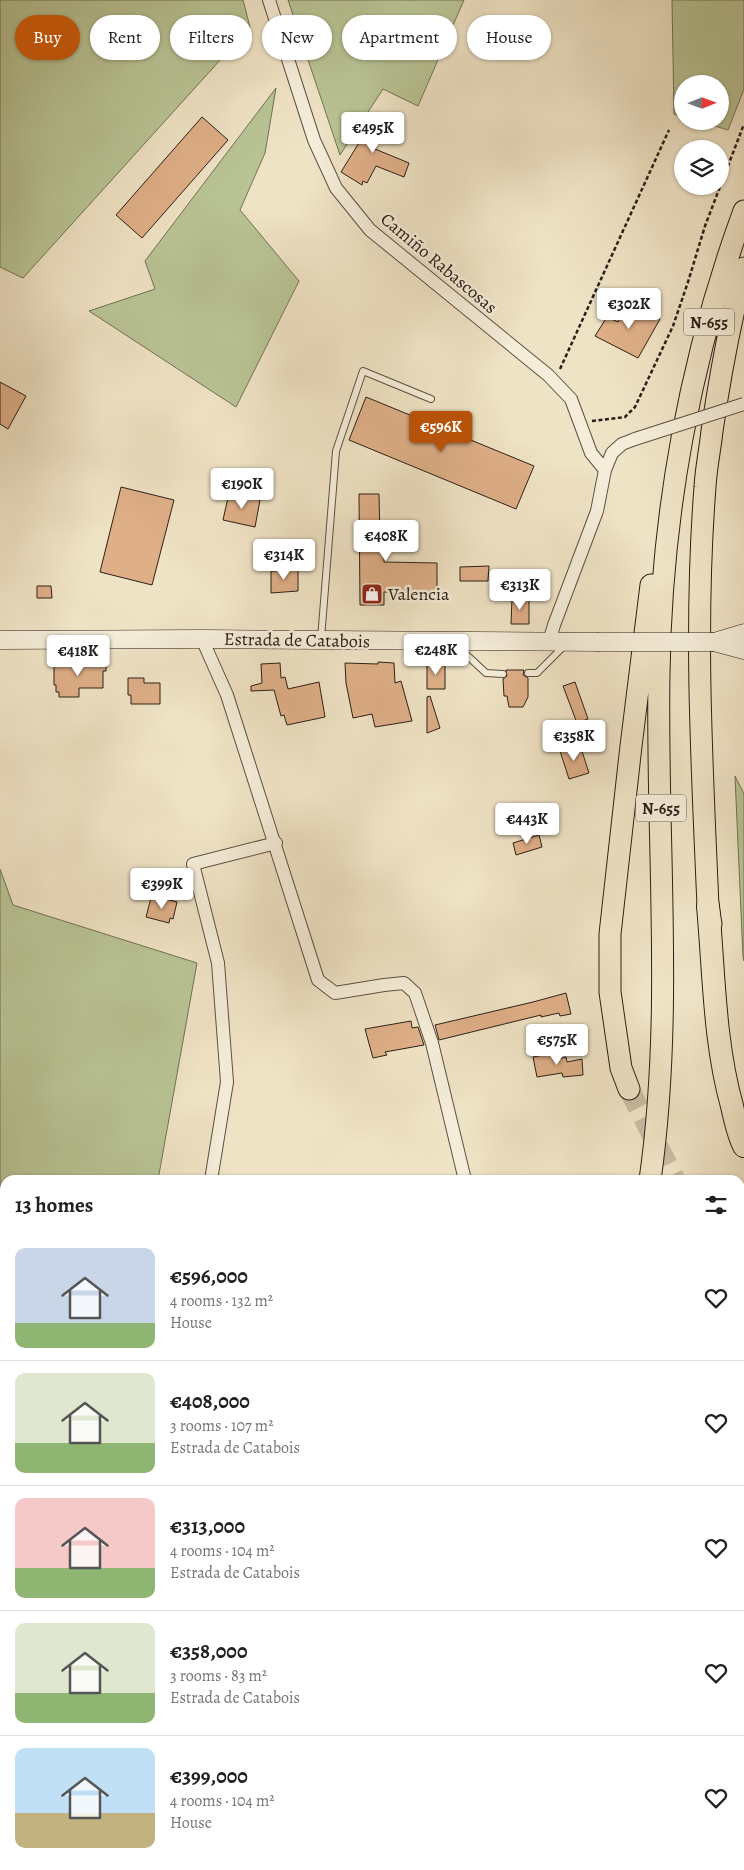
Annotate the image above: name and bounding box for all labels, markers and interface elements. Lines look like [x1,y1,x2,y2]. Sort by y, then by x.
chip: Buy [15,15,80,60]
chip: Rent [90,15,160,60]
chip: Filters [170,15,252,60]
chip: New [262,15,332,60]
chip: Apartment [342,15,457,60]
chip: House [467,15,551,60]
north arrow [674,75,729,130]
map controls [674,75,729,195]
pin: €495K [338,112,408,154]
text: €495K [352,117,394,139]
button: layers [674,140,729,195]
street label: Camiño Rabascosas [376,207,502,319]
pin: €302K [594,288,664,330]
text: €302K [608,293,650,315]
road number: N-655 [684,308,734,336]
pin: €596K [406,410,476,453]
text: €596K [420,416,462,438]
pin: €190K [207,468,277,510]
text: €190K [222,473,262,495]
pin: €408K [351,520,421,562]
text: €408K [365,525,407,547]
pin: €314K [249,538,319,581]
text: €314K [264,544,304,566]
pin: €313K [485,568,555,611]
text: €313K [500,574,540,596]
shop icon: Valencia [360,582,384,606]
place label: Valencia [387,582,450,606]
street label: Estrada de Catabois [224,627,370,653]
pin: €418K [43,634,113,677]
pin: €248K [401,634,471,676]
text: €248K [415,639,457,661]
text: €418K [58,640,98,662]
pin: €358K [539,720,609,762]
text: €358K [553,725,595,747]
road number: N-655 [636,794,686,821]
pin: €443K [492,802,562,845]
text: €443K [506,808,548,830]
pin: €399K [127,868,197,910]
text: €399K [141,873,183,895]
pin: €575K [522,1024,592,1066]
text: €575K [537,1029,577,1051]
text: 13 homes [15,1191,93,1219]
icon: filters [702,1191,730,1219]
text: €596,000 [170,1262,248,1290]
icon: home [55,1268,115,1328]
icon: heart [702,1284,730,1312]
text: 4 rooms · 132 m² [170,1290,273,1312]
text: House [170,1312,212,1334]
text: €408,000 [170,1387,250,1415]
icon: home [55,1393,115,1453]
icon: heart [702,1409,730,1437]
text: 3 rooms · 107 m² [170,1415,273,1437]
text: Estrada de Catabois [170,1437,300,1459]
text: €313,000 [170,1512,245,1540]
icon: home [55,1518,115,1578]
icon: heart [702,1534,730,1562]
text: 4 rooms · 104 m² [170,1540,275,1562]
text: Estrada de Catabois [170,1562,300,1584]
text: €358,000 [170,1637,247,1665]
icon: home [55,1643,115,1703]
icon: heart [702,1659,730,1687]
text: 3 rooms · 83 m² [170,1665,267,1687]
text: Estrada de Catabois [170,1687,300,1709]
text: €399,000 [170,1762,248,1790]
icon: home [55,1768,115,1828]
icon: heart [702,1784,730,1812]
text: 4 rooms · 104 m² [170,1790,275,1812]
text: House [170,1812,212,1834]

